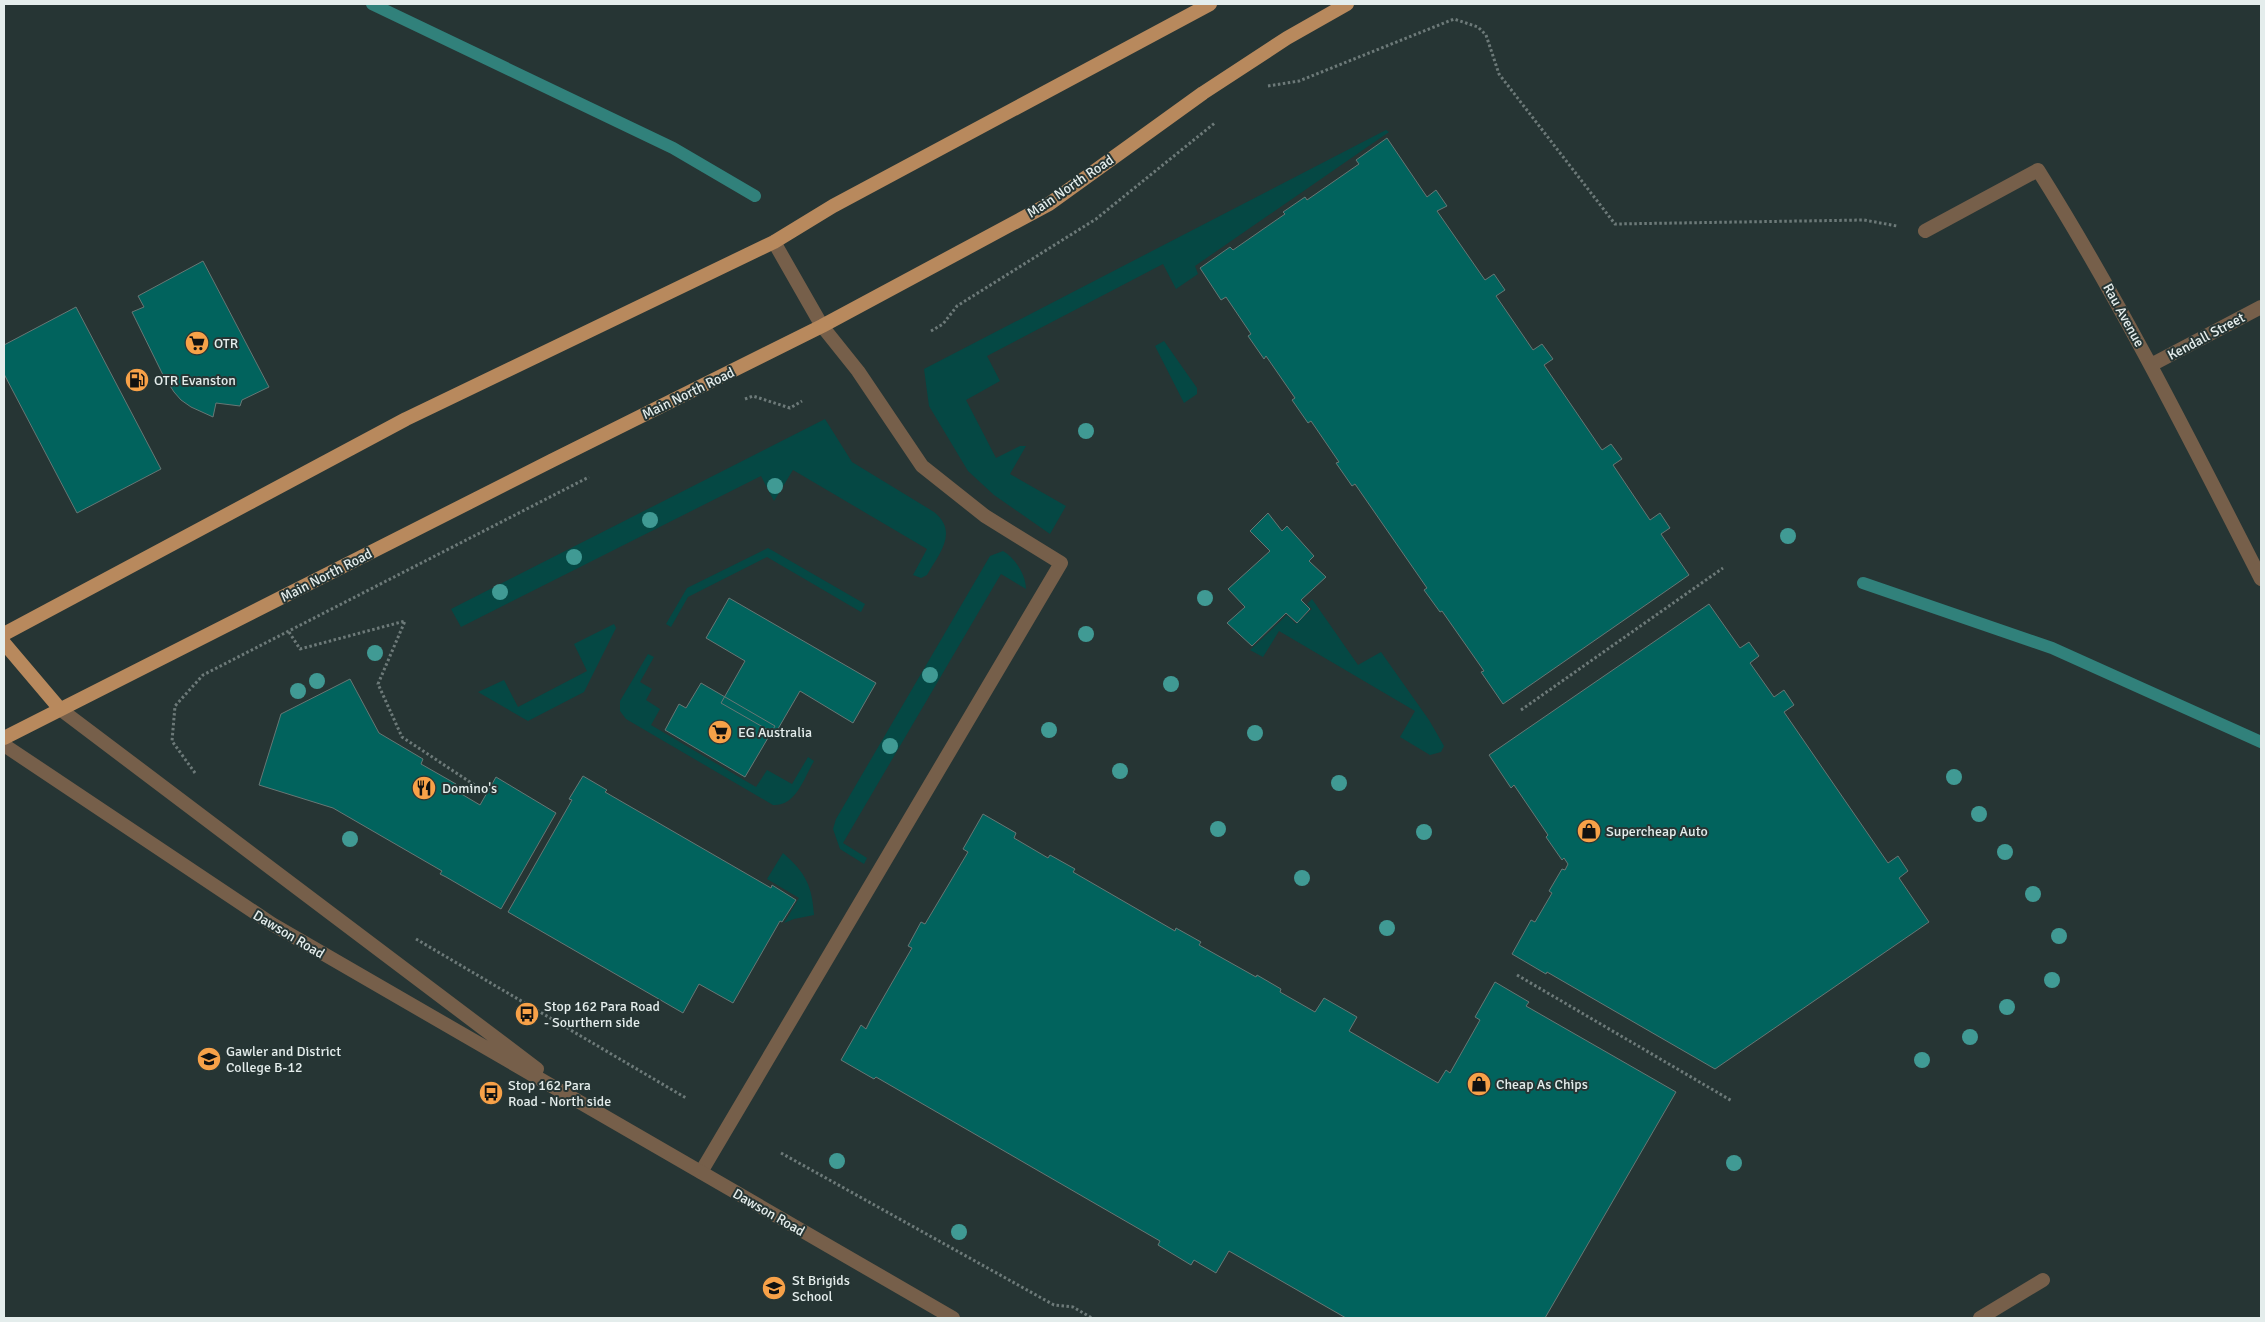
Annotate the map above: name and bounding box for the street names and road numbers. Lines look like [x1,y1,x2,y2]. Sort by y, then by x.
street label: Main North Road [1024,151,1117,222]
street label: Rau Avenue [2099,281,2148,350]
street label: Kendall Street [2165,309,2248,364]
street label: Main North Road [639,364,737,423]
street label: Main North Road [277,545,375,606]
street label: Dawson Road [250,907,327,962]
street label: Dawson Road [730,1185,808,1240]

